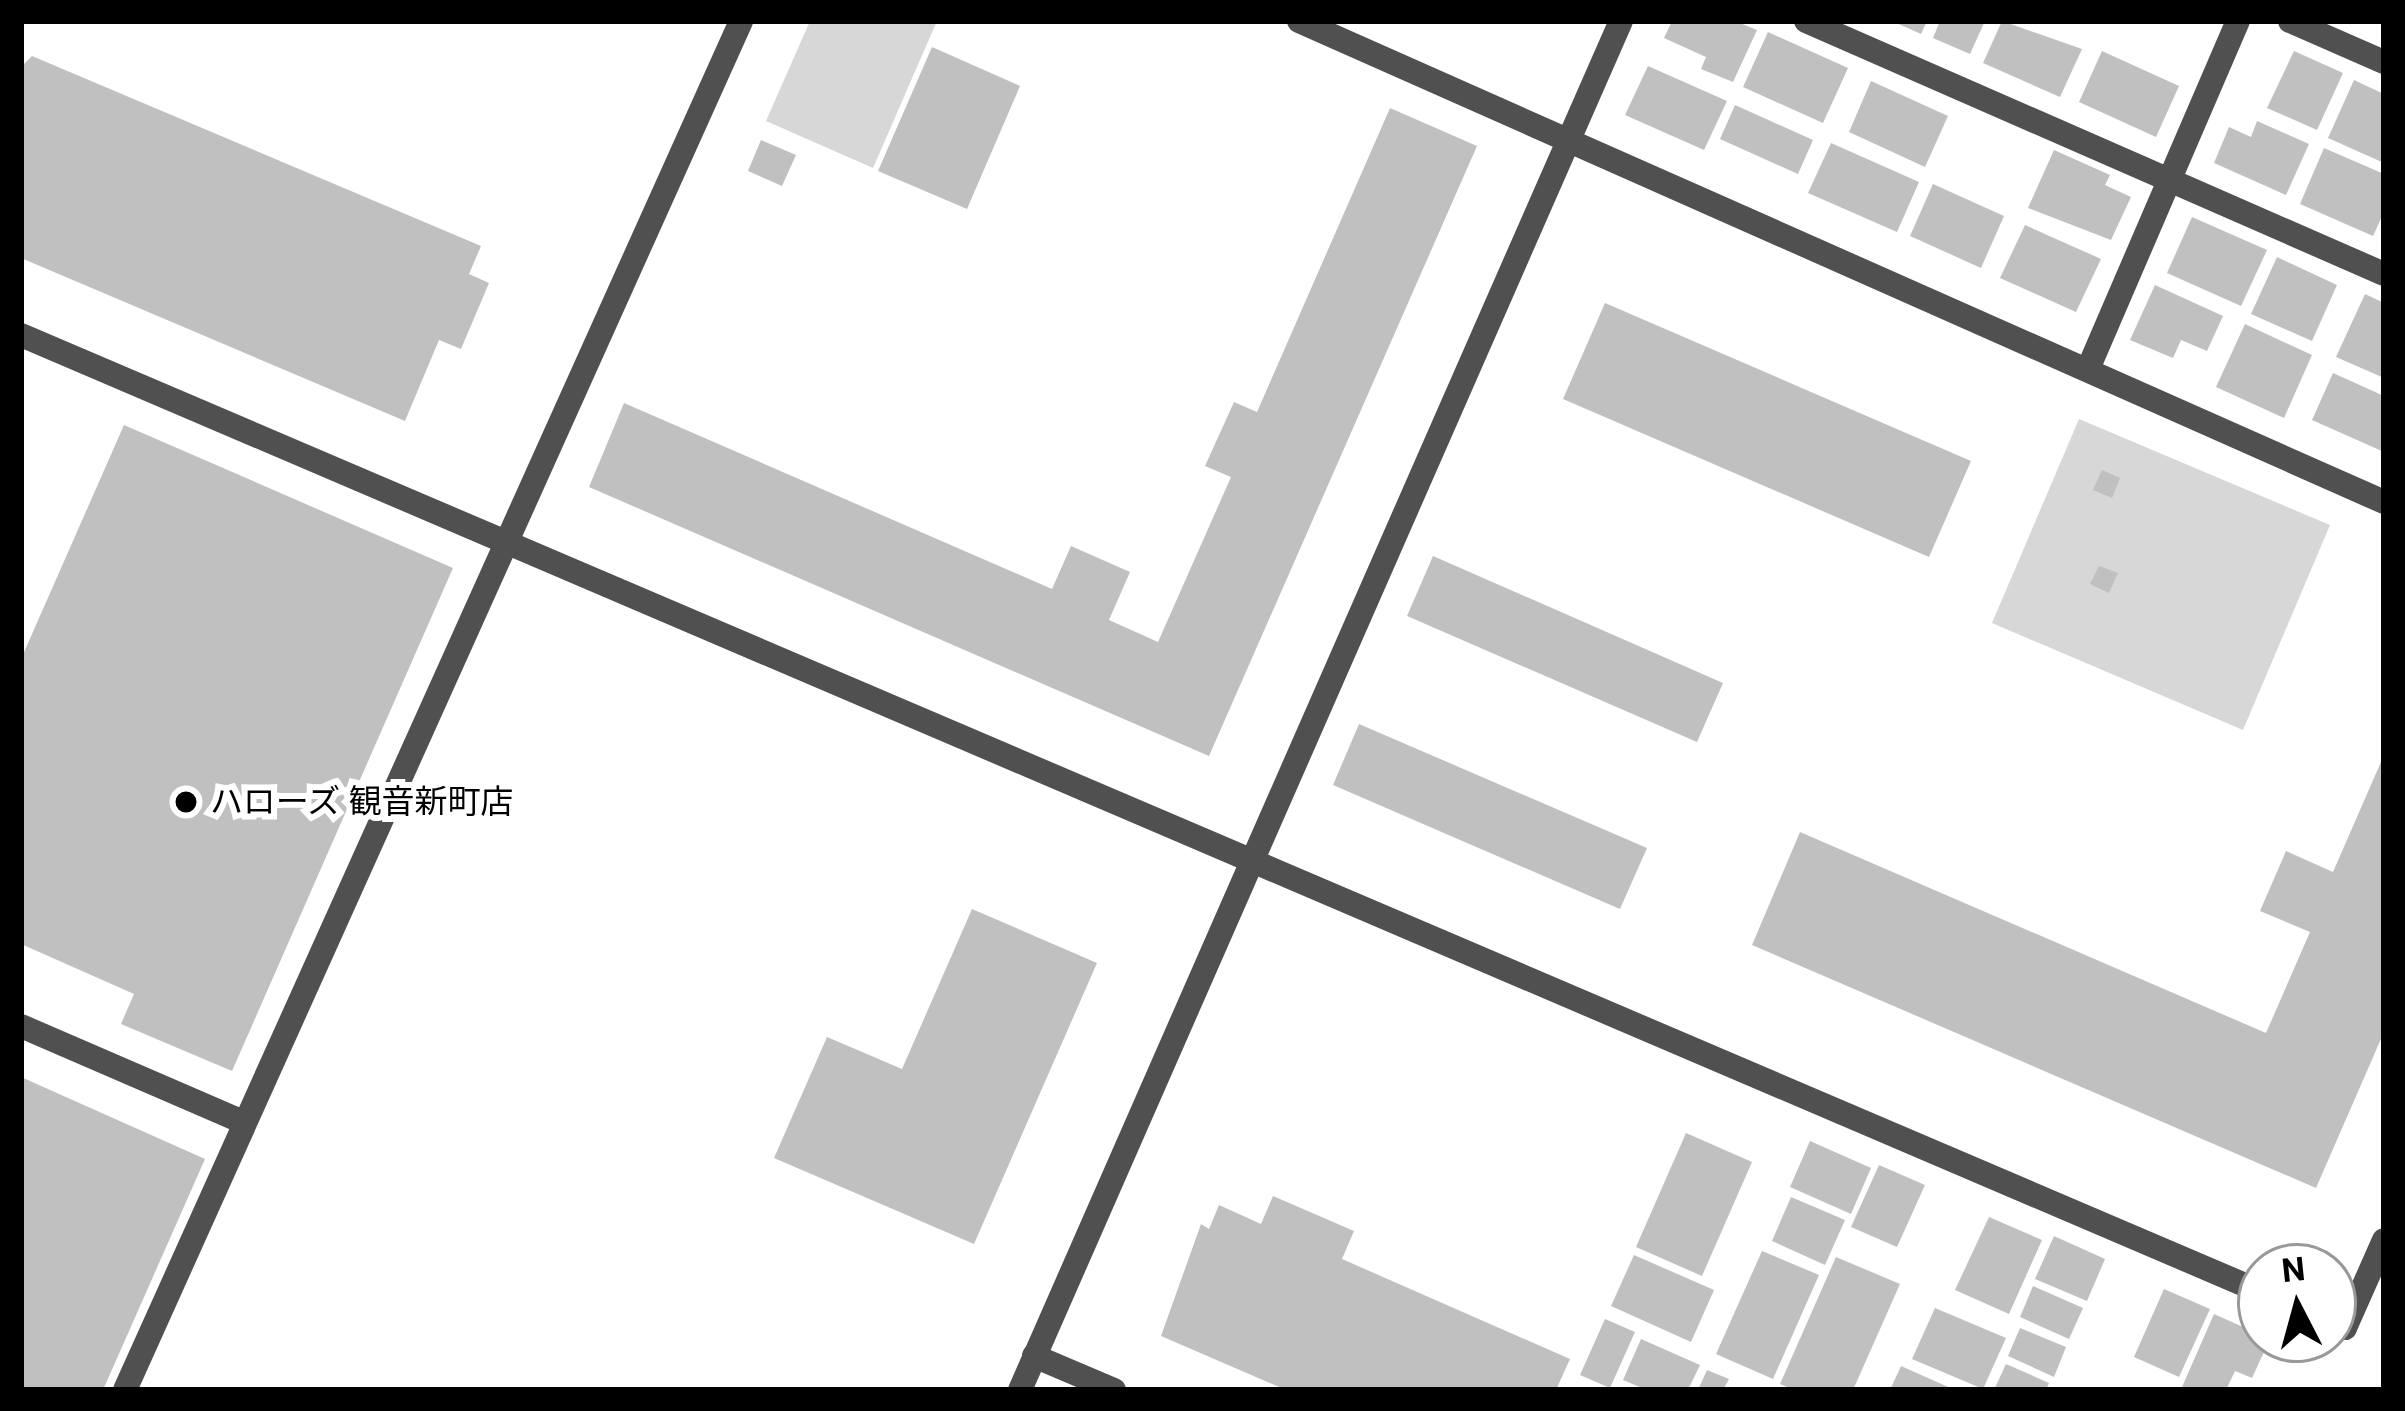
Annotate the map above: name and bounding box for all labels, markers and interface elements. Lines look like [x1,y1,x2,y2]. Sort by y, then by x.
place label: ハローズ 観音新町店 [210,782,515,822]
marker: ハローズ 観音新町店 [173,789,199,815]
north arrow [2237,1243,2357,1363]
text: N [2280,1249,2307,1290]

